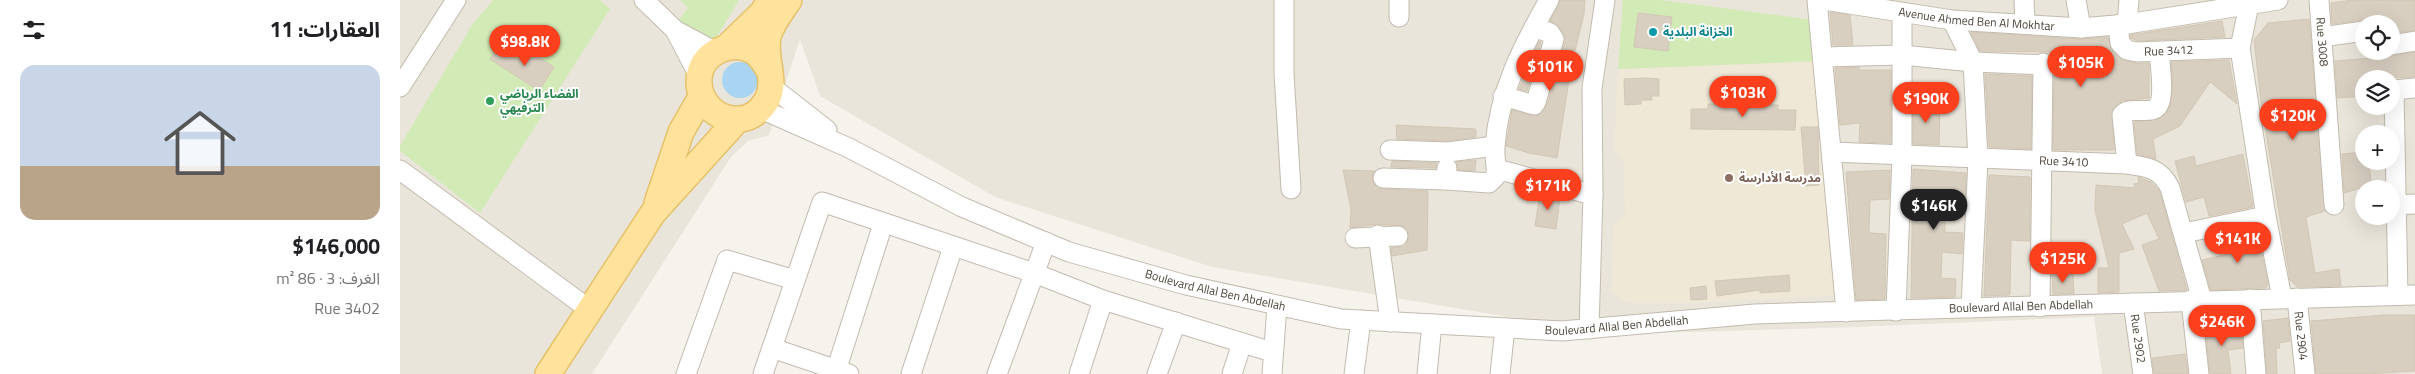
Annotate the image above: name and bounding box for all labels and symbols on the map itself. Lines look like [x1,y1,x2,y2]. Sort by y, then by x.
street label: Avenue Ahmed Ben Al Mokhtar [1897,2,2055,35]
street label: Rue 3008 [2311,17,2334,67]
place label: الخزانة البلدية [1663,22,1733,41]
pin: $98.8K [484,24,566,67]
marker: الخزانة البلدية [1647,26,1659,38]
street label: Rue 3412 [2144,40,2194,61]
pin: $105K [2046,46,2116,88]
pin: $101K [1515,49,1585,92]
pin: $103K [1708,76,1778,118]
pin: $190K [1891,82,1961,124]
place label: الفضاء الرياضي الترفيهي [500,84,579,118]
marker: الفضاء الرياضي الترفيهي [484,95,496,107]
pin: $120K [2258,98,2328,141]
street label: Rue 3410 [2039,150,2089,171]
pin: $171K [1513,168,1583,211]
place label: مدرسة الأدارسة [1739,168,1821,187]
marker: مدرسة الأدارسة [1723,172,1735,184]
pin: $146K [1899,188,1969,231]
pin: $141K [2203,222,2273,264]
pin: $125K [2028,242,2098,284]
street label: Boulevard Allal Ben Abdellah [1143,264,1288,316]
street label: Boulevard Allal Ben Abdellah [1949,294,2093,317]
pin: $246K [2187,304,2257,347]
street label: Boulevard Allal Ben Abdellah [1544,310,1689,340]
street label: Rue 2904 [2289,310,2314,362]
street label: Rue 2902 [2126,313,2151,364]

